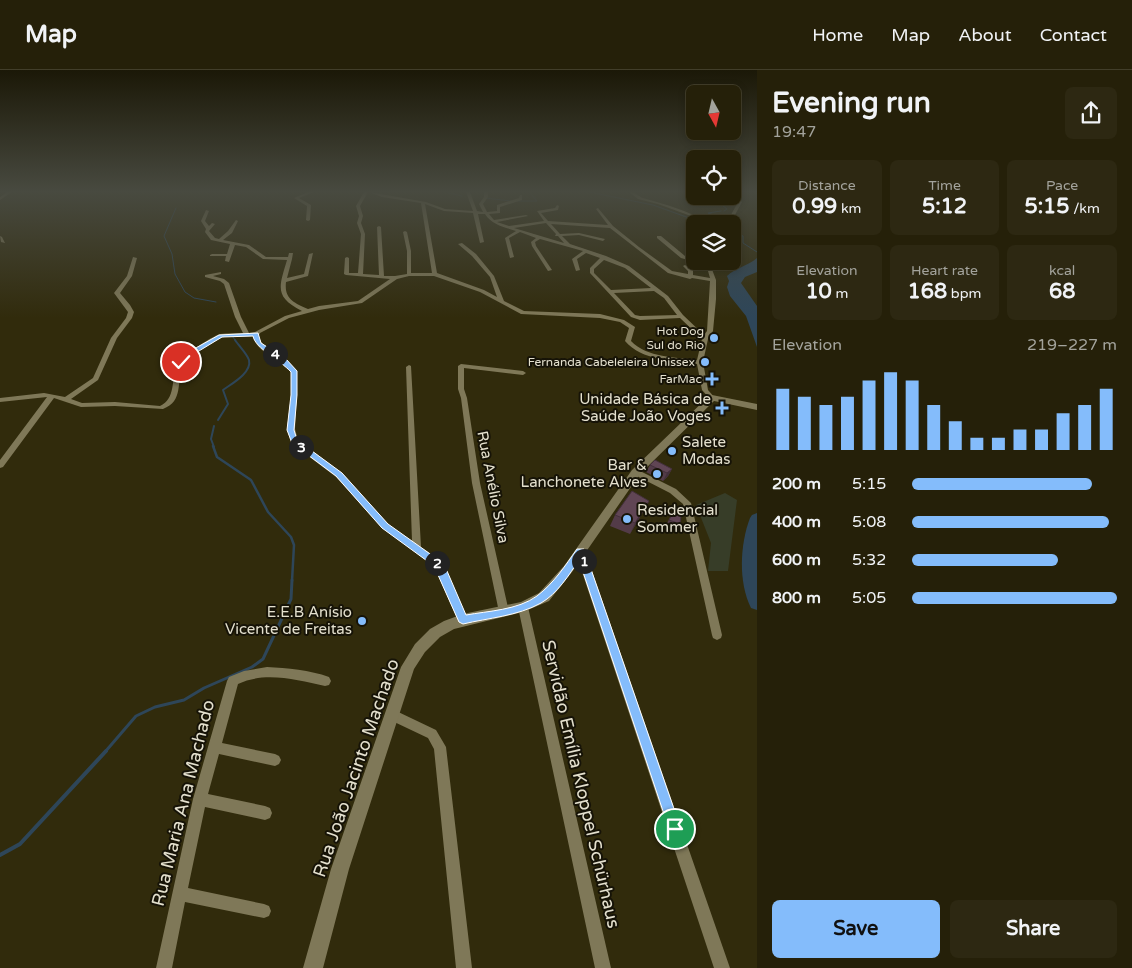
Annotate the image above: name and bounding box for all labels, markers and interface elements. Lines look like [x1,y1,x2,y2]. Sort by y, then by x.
text: Map [25,20,77,49]
text: Home [812,24,863,46]
text: Map [891,24,930,46]
text: About [958,24,1012,46]
text: Contact [1040,24,1107,46]
north arrow [686,85,741,140]
map controls [686,85,741,270]
text: Evening run [772,86,931,120]
button: share [1065,87,1117,139]
text: 19:47 [772,122,816,142]
button: locate [686,150,741,205]
text: Distance [798,177,856,194]
text: Time [928,177,961,194]
text: Pace [1046,177,1078,194]
text: 0.99 [792,194,837,219]
text: 5:12 [922,194,967,219]
text: 5:15 [1024,194,1070,219]
text: km [837,200,861,217]
text: /km [1070,200,1100,217]
button: layers [686,215,741,270]
text: Elevation [796,262,857,279]
text: Heart rate [911,262,978,279]
text: kcal [1049,262,1075,279]
text: 10 [805,279,832,304]
text: 168 [908,279,947,304]
text: 68 [1049,279,1075,304]
text: m [832,285,848,302]
text: bpm [947,285,981,302]
place label: Hot Dog Sul do Rio [646,324,704,352]
marker: Hot Dog Sul do Rio [708,332,720,344]
text: Elevation [772,335,842,355]
text: 219–227 m [1027,335,1117,355]
pin [160,341,202,383]
pin: 4 [262,342,288,366]
text: 4 [271,346,280,363]
icon: check [167,348,195,376]
place label: Fernanda Cabeleleira Unissex [528,355,695,369]
marker: Fernanda Cabeleleira Unissex [699,356,711,368]
place label: FarMac [660,372,702,386]
marker: FarMac [706,373,718,385]
place label: Unidade Básica de Saúde João Voges [579,390,711,425]
marker: Unidade Básica de Saúde João Voges [715,401,729,415]
street label: Rua Anélio Silva [473,429,513,545]
place label: Salete Modas [682,433,731,468]
pin: 3 [288,434,314,460]
text: 3 [297,439,306,456]
marker: Salete Modas [666,445,678,457]
place label: Bar & Lanchonete Alves [521,456,647,491]
marker: Bar & Lanchonete Alves [651,468,663,480]
text: 200 m [772,474,821,494]
text: 5:15 [852,474,886,494]
place label: Residencial Sommer [637,501,718,536]
text: 400 m [772,512,821,532]
text: 5:08 [852,512,886,532]
marker: Residencial Sommer [621,513,633,525]
pin: 1 [572,548,596,574]
pin: 2 [424,550,450,576]
text: 600 m [772,550,821,570]
text: 5:32 [852,550,886,570]
text: 1 [580,553,589,570]
text: 2 [433,555,442,572]
text: 800 m [772,588,821,608]
text: 5:05 [852,588,886,608]
place label: E.E.B Anísio Vicente de Freitas [225,603,352,638]
marker: E.E.B Anísio Vicente de Freitas [356,615,368,627]
street label: Servidão Emília Kloppel Schürhaus [537,638,625,930]
street label: Rua João Jacinto Machado [308,656,404,880]
street label: Rua Maria Ana Machado [147,698,219,908]
pin [654,808,696,850]
icon: arrive [661,815,689,843]
button: Save [772,900,940,958]
button: Share [950,900,1117,958]

